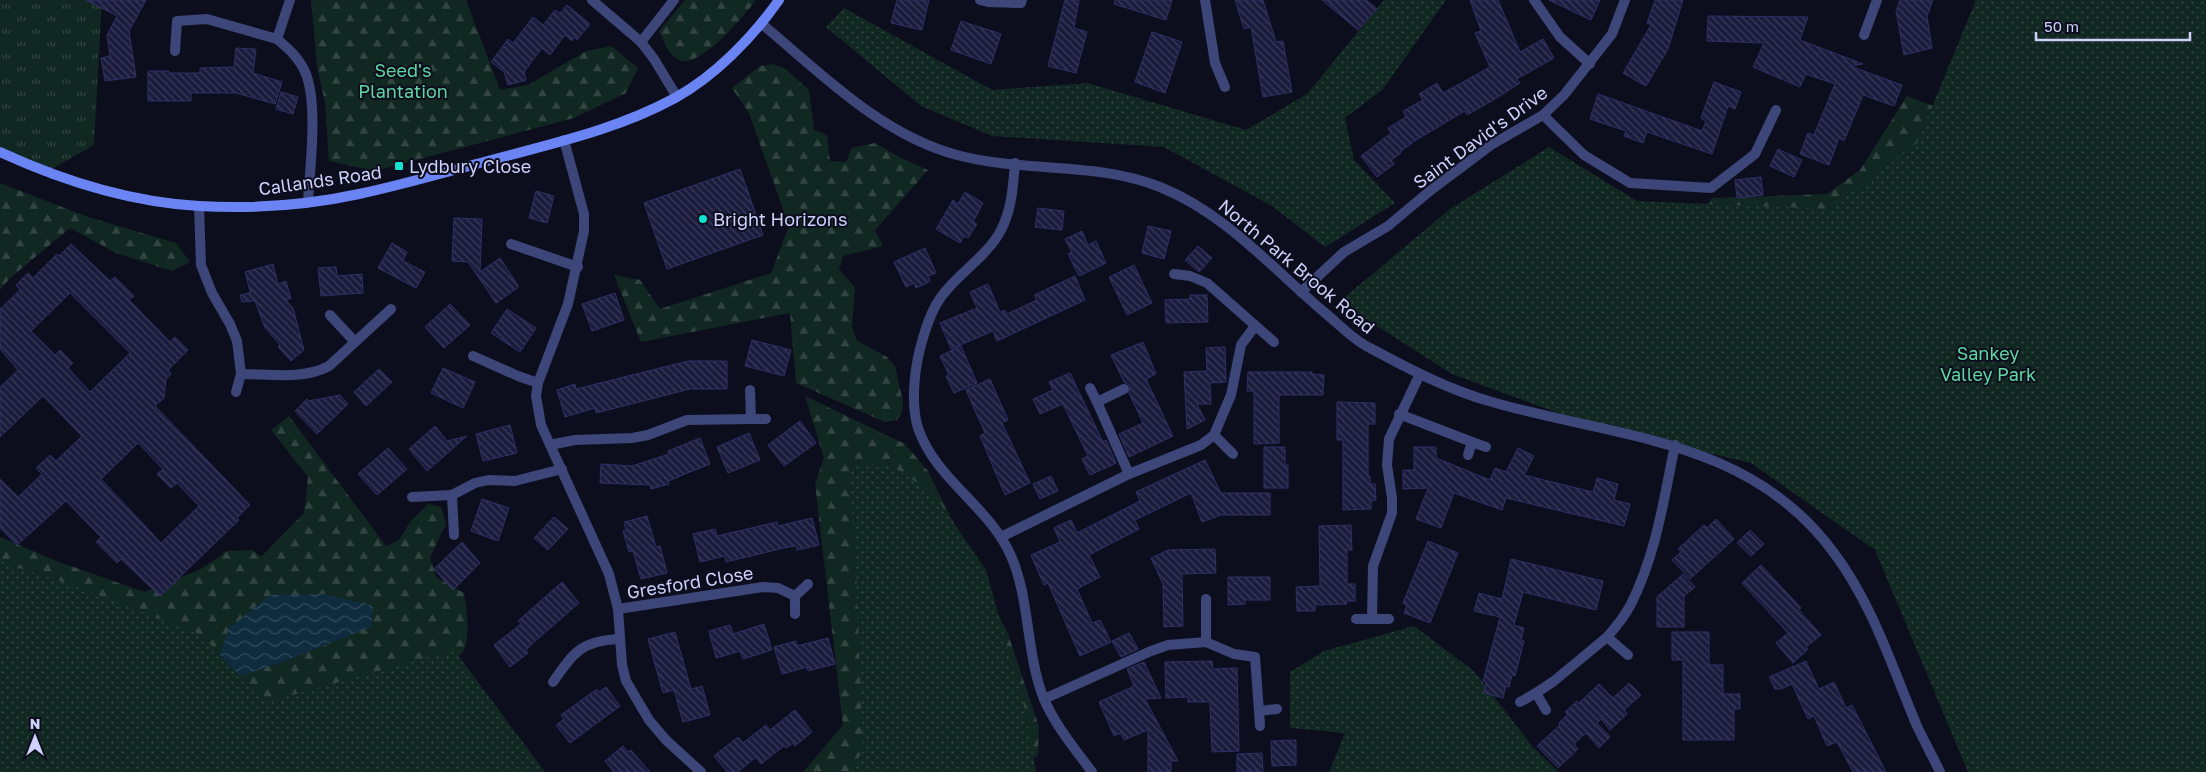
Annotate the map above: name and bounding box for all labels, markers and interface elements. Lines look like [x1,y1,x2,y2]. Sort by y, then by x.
scale bar [2036,10,2190,42]
text: 50 m [2044,17,2079,35]
park label: Seed's Plantation [358,59,448,102]
street label: Saint David's Drive [1409,81,1551,193]
place label: Lydbury Close [409,155,531,177]
street label: Callands Road [257,160,383,200]
marker: Lydbury Close [393,160,405,172]
street label: North Park Brook Road [1214,194,1380,338]
place label: Bright Horizons [713,208,847,230]
marker: Bright Horizons [697,213,709,225]
park label: Sankey Valley Park [1940,342,2036,385]
street label: Gresford Close [625,561,755,603]
north arrow [10,712,60,762]
text: N [30,715,40,732]

